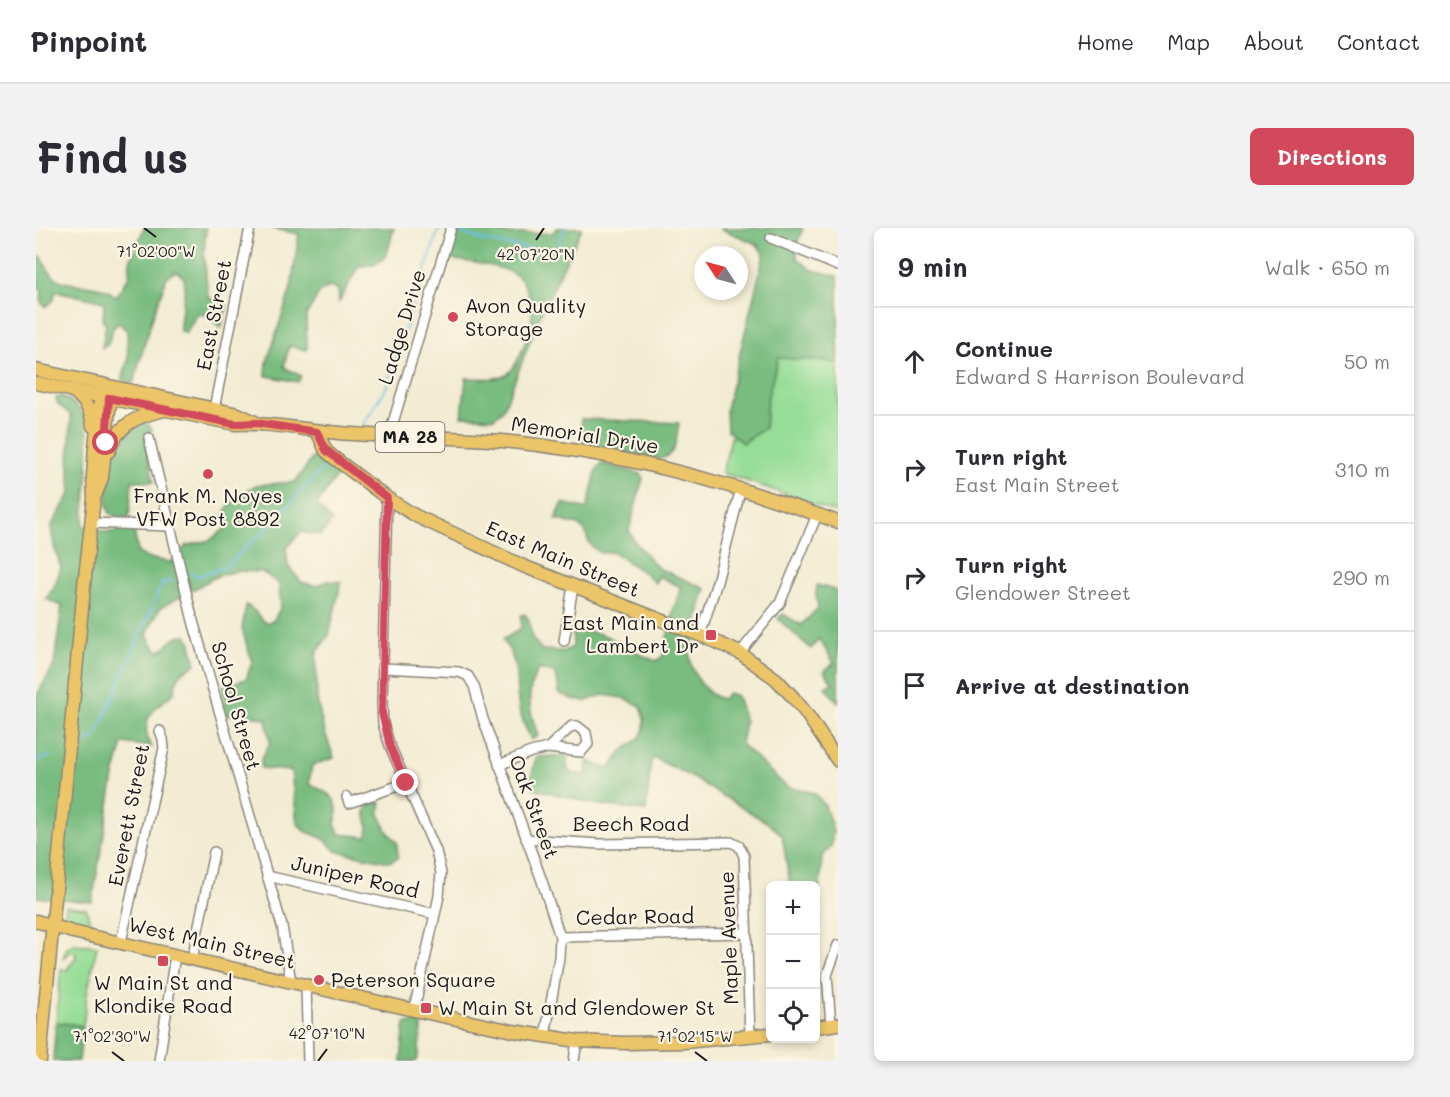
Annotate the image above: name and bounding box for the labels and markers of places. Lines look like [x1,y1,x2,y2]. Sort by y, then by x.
place label: Avon Quality Storage [465,292,586,341]
marker: Avon Quality Storage [446,310,460,324]
marker: Frank M. Noyes VFW Post 8892 [201,467,215,481]
place label: Frank M. Noyes VFW Post 8892 [133,482,283,531]
place label: East Main and Lambert Dr [562,609,699,658]
marker: East Main and Lambert Dr [704,628,718,642]
marker: W Main St and Klondike Road [156,954,170,968]
place label: Peterson Square [331,966,496,992]
place label: W Main St and Klondike Road [94,969,232,1018]
marker: Peterson Square [312,973,326,987]
place label: W Main St and Glendower St [438,994,715,1020]
marker: W Main St and Glendower St [419,1001,433,1015]

